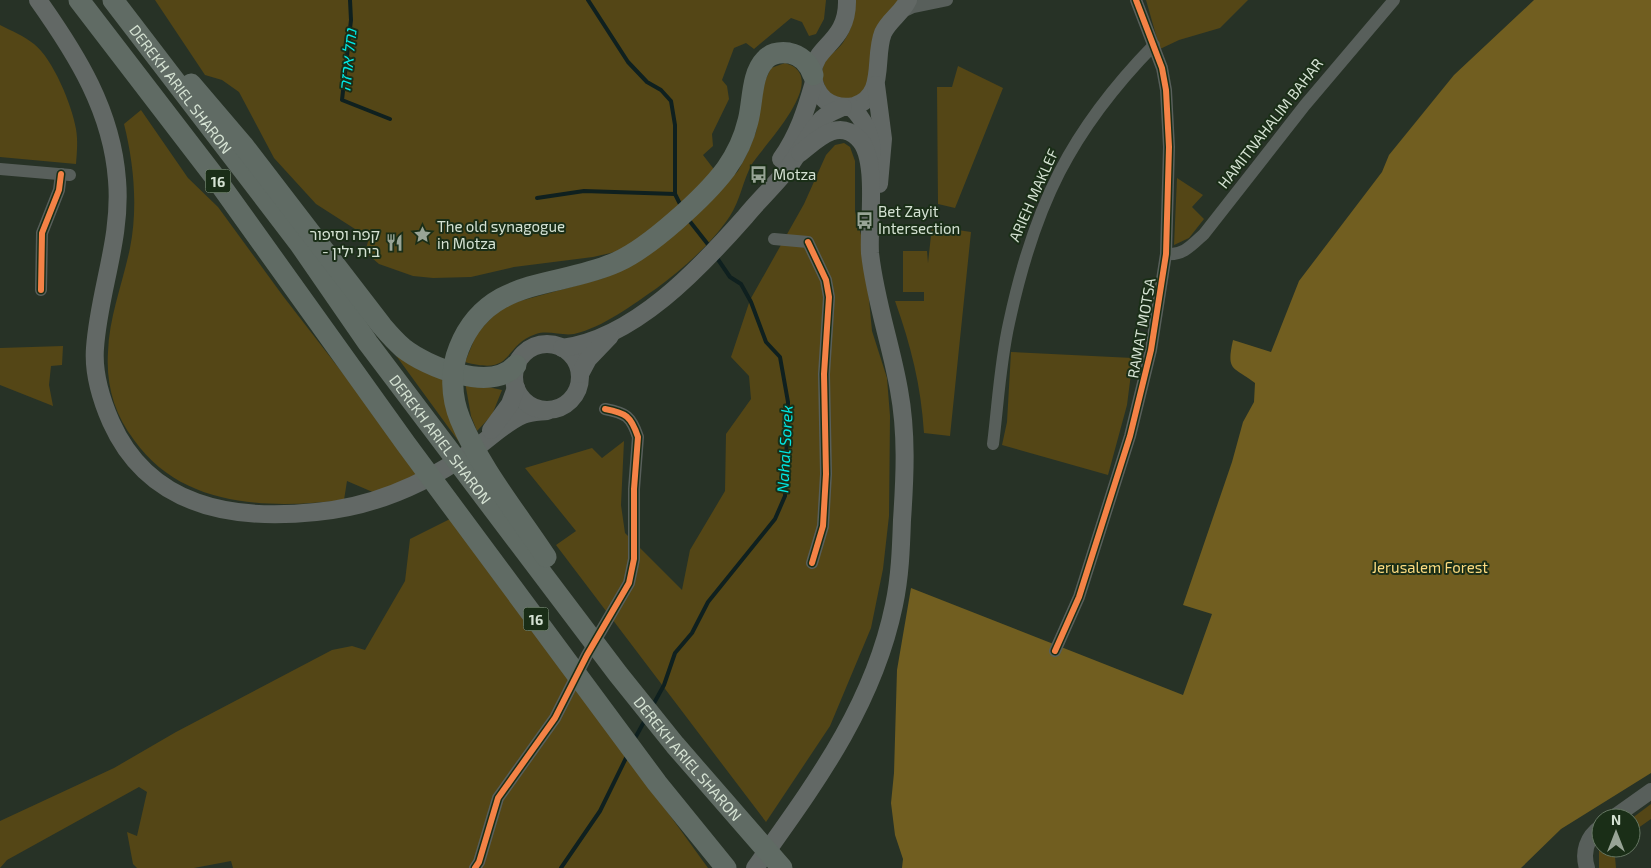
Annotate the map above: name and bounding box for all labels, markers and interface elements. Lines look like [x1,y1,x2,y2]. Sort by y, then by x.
street label: DEREKH ARIEL SHARON [126,21,236,157]
water label: נחל ארזה [334,27,360,92]
street label: HAMITNAHALIM BAHAR [1214,54,1326,192]
street label: ARIEH MAKLEF [1004,146,1062,244]
bus stop icon: Motza [749,164,769,184]
place label: Motza [773,165,816,183]
road number: 16 [206,170,230,192]
place label: Bet Zayit Intersection [878,202,960,237]
bus stop icon: Bet Zayit Intersection [854,210,874,230]
place label: The old synagogue in Motza [437,217,565,252]
place label: קפה וסיפור - בית ילין [309,225,380,260]
place icon: The old synagogue in Motza [413,225,433,245]
restaurant icon: קפה וסיפור - בית ילין [384,233,404,253]
street label: RAMAT MOTSA [1123,276,1159,379]
street label: DEREKH ARIEL SHARON [386,371,495,507]
water label: Nahal Sorek [772,405,796,493]
park label: Jerusalem Forest [1372,558,1488,576]
road number: 16 [524,608,548,630]
street label: DEREKH ARIEL SHARON [630,693,746,824]
north arrow [1591,808,1641,858]
text: N [1611,811,1621,828]

